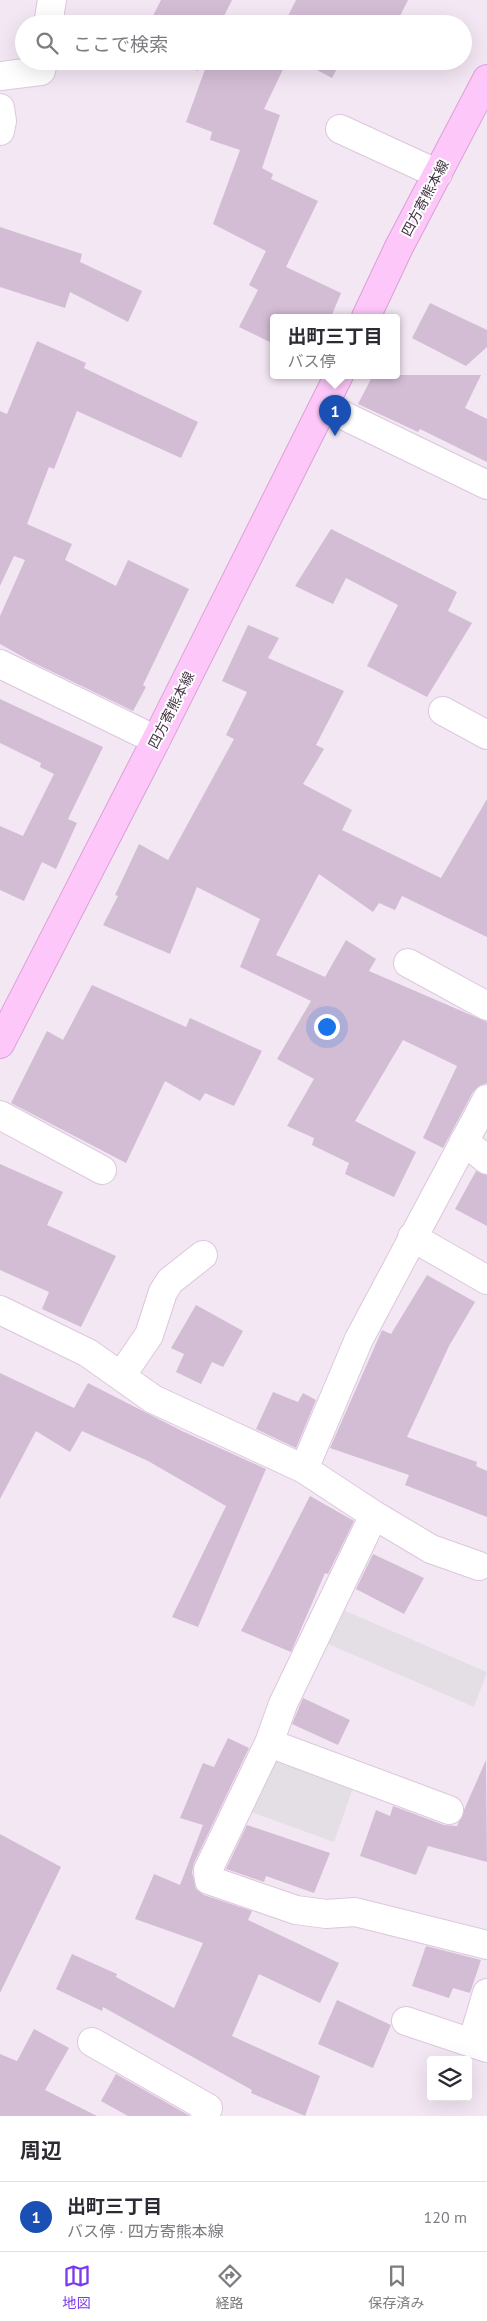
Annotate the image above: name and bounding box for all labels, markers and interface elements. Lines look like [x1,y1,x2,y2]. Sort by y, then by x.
search box [15,15,472,70]
icon: search [33,29,61,57]
text: ここで検索 [73,32,168,56]
street label: 四方寄熊本線 [397,157,453,239]
popup [270,314,400,379]
text: 出町三丁目 [287,324,383,348]
text: バス停 [287,351,336,371]
pin: 1 [319,395,351,436]
street label: 四方寄熊本線 [144,668,198,752]
your location [314,1014,340,1040]
map controls [427,2056,472,2101]
button: layers [427,2056,472,2101]
text: 周辺 [20,2137,62,2164]
text: 出町三丁目 [67,2194,162,2218]
text: 1 [31,2207,41,2227]
text: 120 m [424,2207,467,2227]
text: バス停 · 四方寄熊本線 [67,2221,224,2241]
tab: 地図 [63,2262,91,2312]
tab: 経路 [216,2262,244,2312]
tab: 保存済み [369,2262,425,2312]

